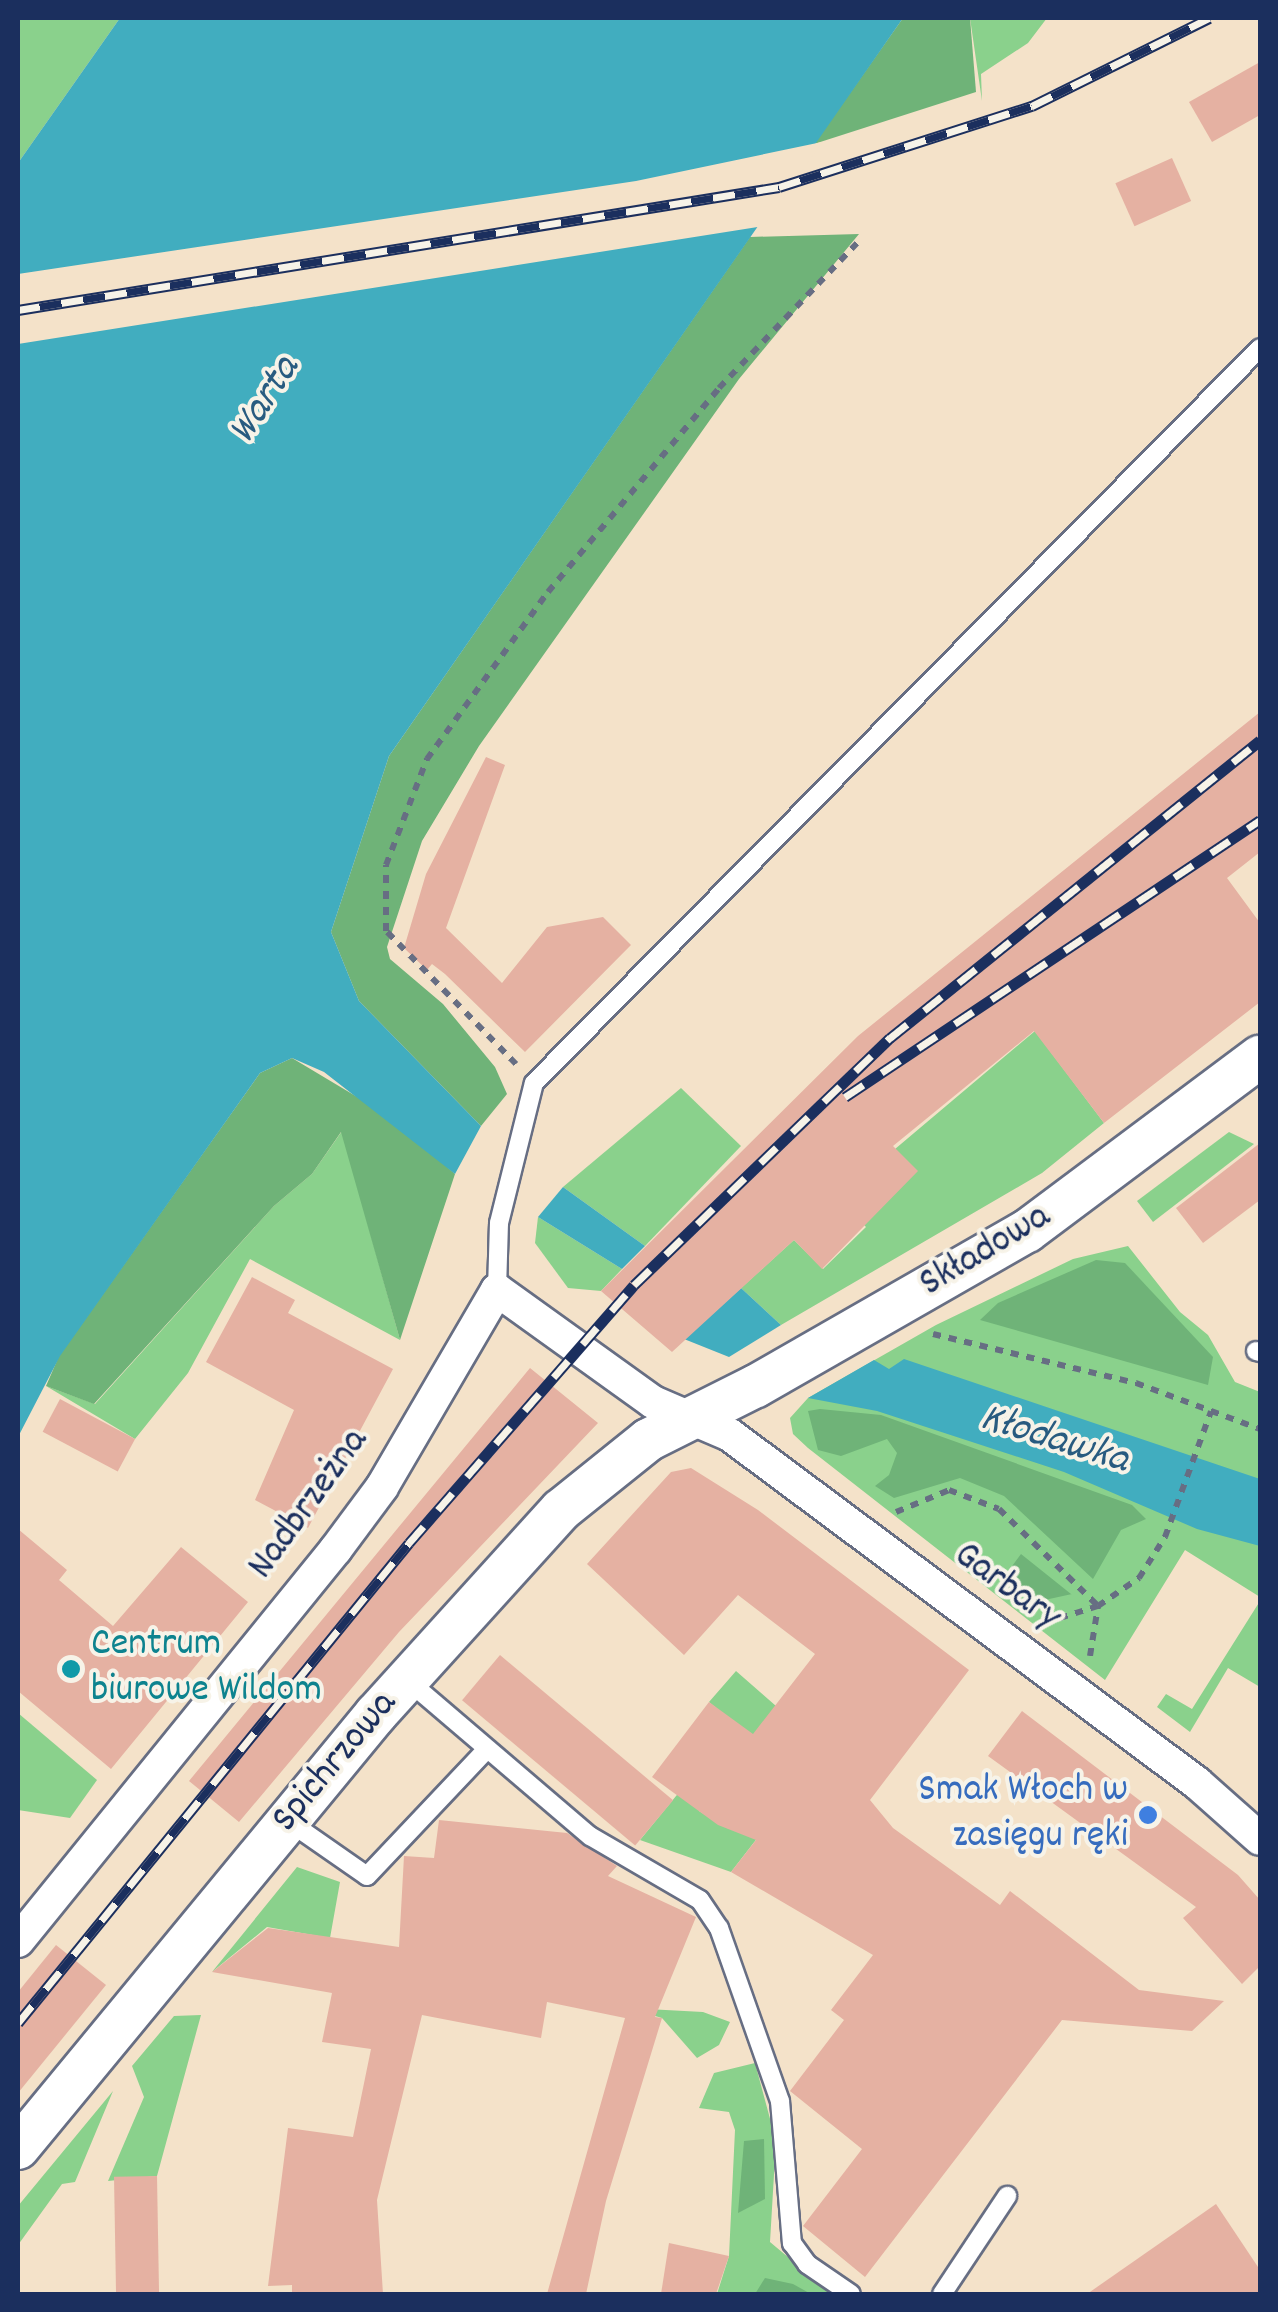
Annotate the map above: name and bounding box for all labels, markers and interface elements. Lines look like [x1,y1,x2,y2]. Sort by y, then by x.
water label: Warta [219,348,313,454]
street label: Składowa [912,1194,1060,1310]
water label: Kłodawka [974,1395,1134,1487]
street label: Nadbrzeżna [239,1420,381,1590]
street label: Garbary [943,1533,1069,1643]
place label: Centrum biurowe Wildom [91,1622,322,1716]
marker: Centrum biurowe Wildom [60,1658,82,1680]
street label: Spichrzowa [263,1682,409,1844]
place label: Smak Włoch w zasięgu ręki [918,1768,1128,1862]
marker: Smak Włoch w zasięgu ręki [1137,1804,1159,1826]

